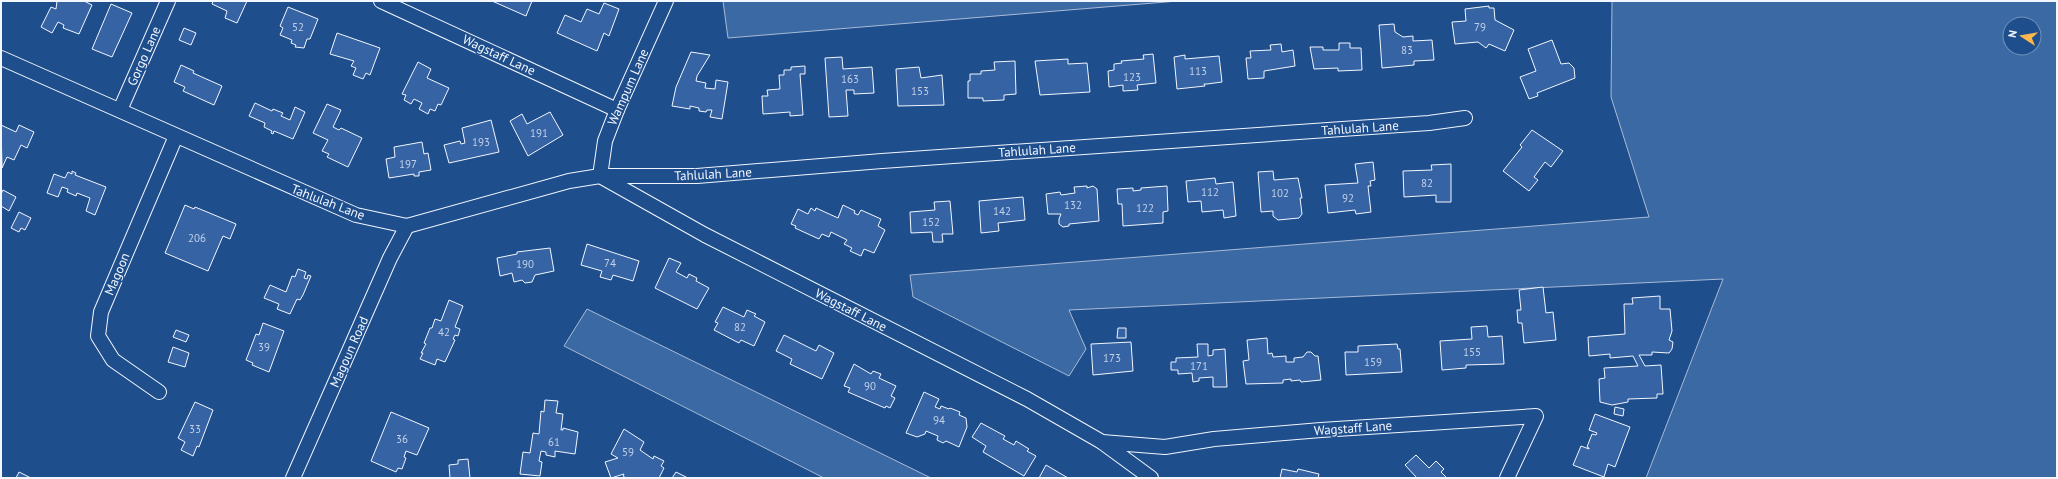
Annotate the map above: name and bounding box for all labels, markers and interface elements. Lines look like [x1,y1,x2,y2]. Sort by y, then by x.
north arrow [2002,16,2042,56]
house number: 52 [292,20,304,34]
house number: 79 [1474,20,1486,34]
street label: Gorgo Lane [123,24,165,88]
text: N [2005,29,2020,39]
street label: Wagstaff Lane [460,31,538,79]
house number: 83 [1401,43,1413,57]
street label: Wampum Lane [604,46,652,128]
house number: 113 [1189,64,1207,78]
house number: 123 [1123,70,1141,84]
house number: 163 [841,72,859,86]
house number: 153 [911,84,929,98]
street label: Tahlulah Lane [1321,117,1399,139]
house number: 191 [530,126,548,140]
house number: 193 [472,135,490,149]
street label: Tahlulah Lane [998,139,1076,161]
house number: 197 [399,157,417,171]
street label: Tahlulah Lane [674,163,752,185]
house number: 82 [1421,176,1433,190]
street label: Tahlulah Lane [289,180,367,224]
house number: 112 [1201,185,1219,199]
house number: 102 [1271,186,1289,200]
house number: 92 [1342,191,1354,205]
house number: 132 [1064,198,1082,212]
house number: 122 [1136,201,1154,215]
house number: 142 [993,204,1011,218]
house number: 152 [922,215,940,229]
house number: 206 [188,231,206,245]
street label: Magoon [100,250,134,298]
house number: 74 [604,256,616,270]
house number: 190 [516,257,534,271]
street label: Wagstaff Lane [812,285,890,335]
street label: Magoun Road [326,314,372,390]
house number: 82 [734,320,746,334]
house number: 42 [438,325,450,339]
house number: 39 [258,340,270,354]
house number: 155 [1463,345,1481,359]
house number: 173 [1103,351,1121,365]
house number: 159 [1364,355,1382,369]
house number: 171 [1190,359,1208,373]
house number: 90 [864,379,876,393]
house number: 94 [933,413,945,427]
street label: Wagstaff Lane [1313,417,1393,439]
house number: 33 [189,422,201,436]
house number: 36 [396,432,408,446]
house number: 61 [548,435,560,449]
house number: 59 [622,445,634,459]

